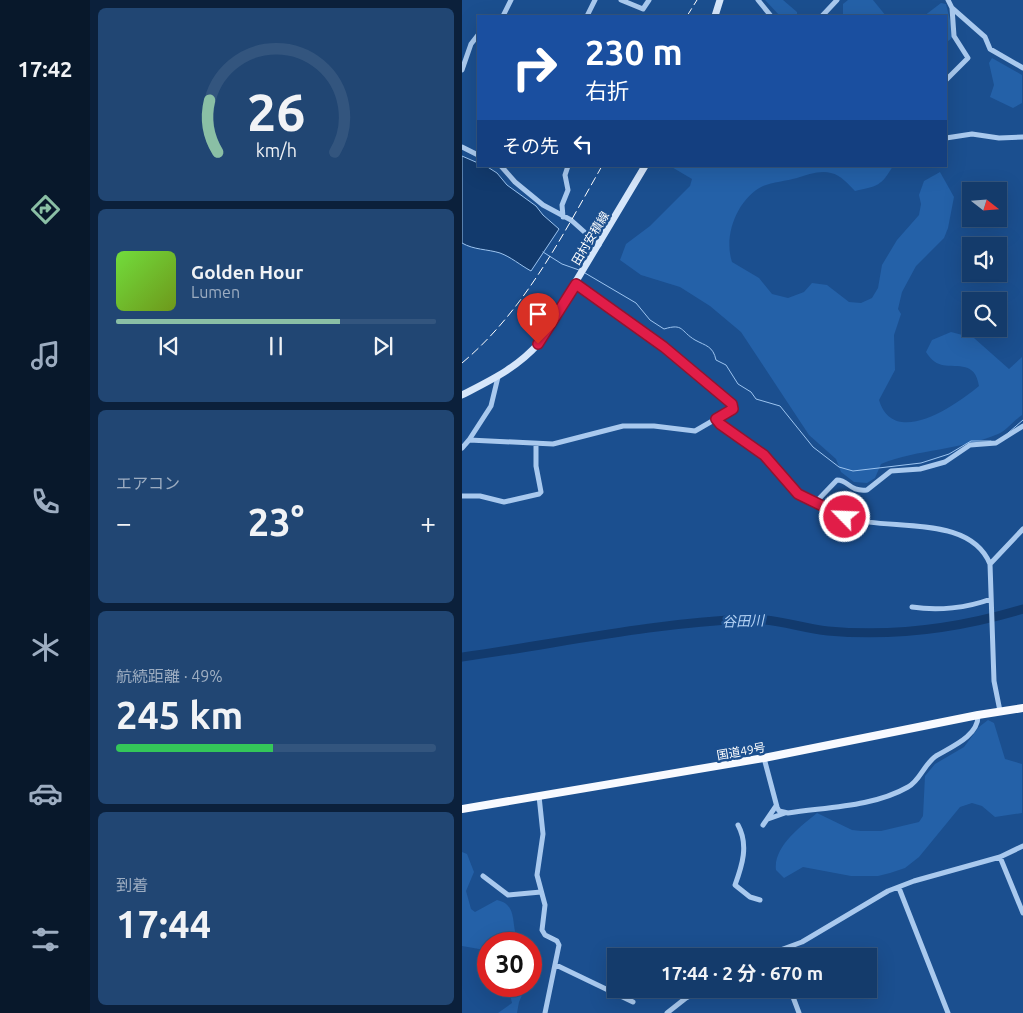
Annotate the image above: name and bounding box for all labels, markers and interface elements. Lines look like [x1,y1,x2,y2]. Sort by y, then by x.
text: 230 m [585,32,683,72]
icon: right [502,35,567,100]
text: 17:42 [17,56,73,81]
text: 右折 [585,78,629,103]
text: 26 [247,83,305,141]
icon: left [569,130,597,158]
text: その先 [502,135,559,157]
text: km/h [255,140,297,160]
north arrow [962,182,1007,228]
map controls [962,182,1007,337]
icon: directions [28,192,63,227]
street label: 田村安積線 [569,209,611,267]
button: sound [962,237,1007,282]
text: Golden Hour [191,261,303,283]
text: Lumen [191,283,240,301]
button: search [962,292,1007,337]
pin [517,293,559,344]
icon: arrive [524,300,552,328]
icon: previous [155,332,183,360]
icon: pause [262,332,290,360]
icon: next [369,332,397,360]
icon: music [28,338,63,373]
text: エアコン [116,474,180,492]
icon: phone [28,484,63,519]
position arrow [818,490,870,542]
text: 23° [248,501,304,543]
text: − [116,507,132,538]
text: + [420,507,436,538]
water label: 谷田川 [722,612,766,630]
icon: climate [28,630,63,665]
text: 航続距離 · 49% [116,667,223,685]
text: 245 km [116,694,243,736]
street label: 国道49号 [715,740,767,762]
icon: car [28,776,63,811]
text: 到着 [116,876,148,894]
text: 17:44 [116,903,211,945]
icon: filters [28,922,63,957]
speed limit sign: 30 [477,932,542,997]
text: 17:44 · 2 分 · 670 m [661,962,823,984]

